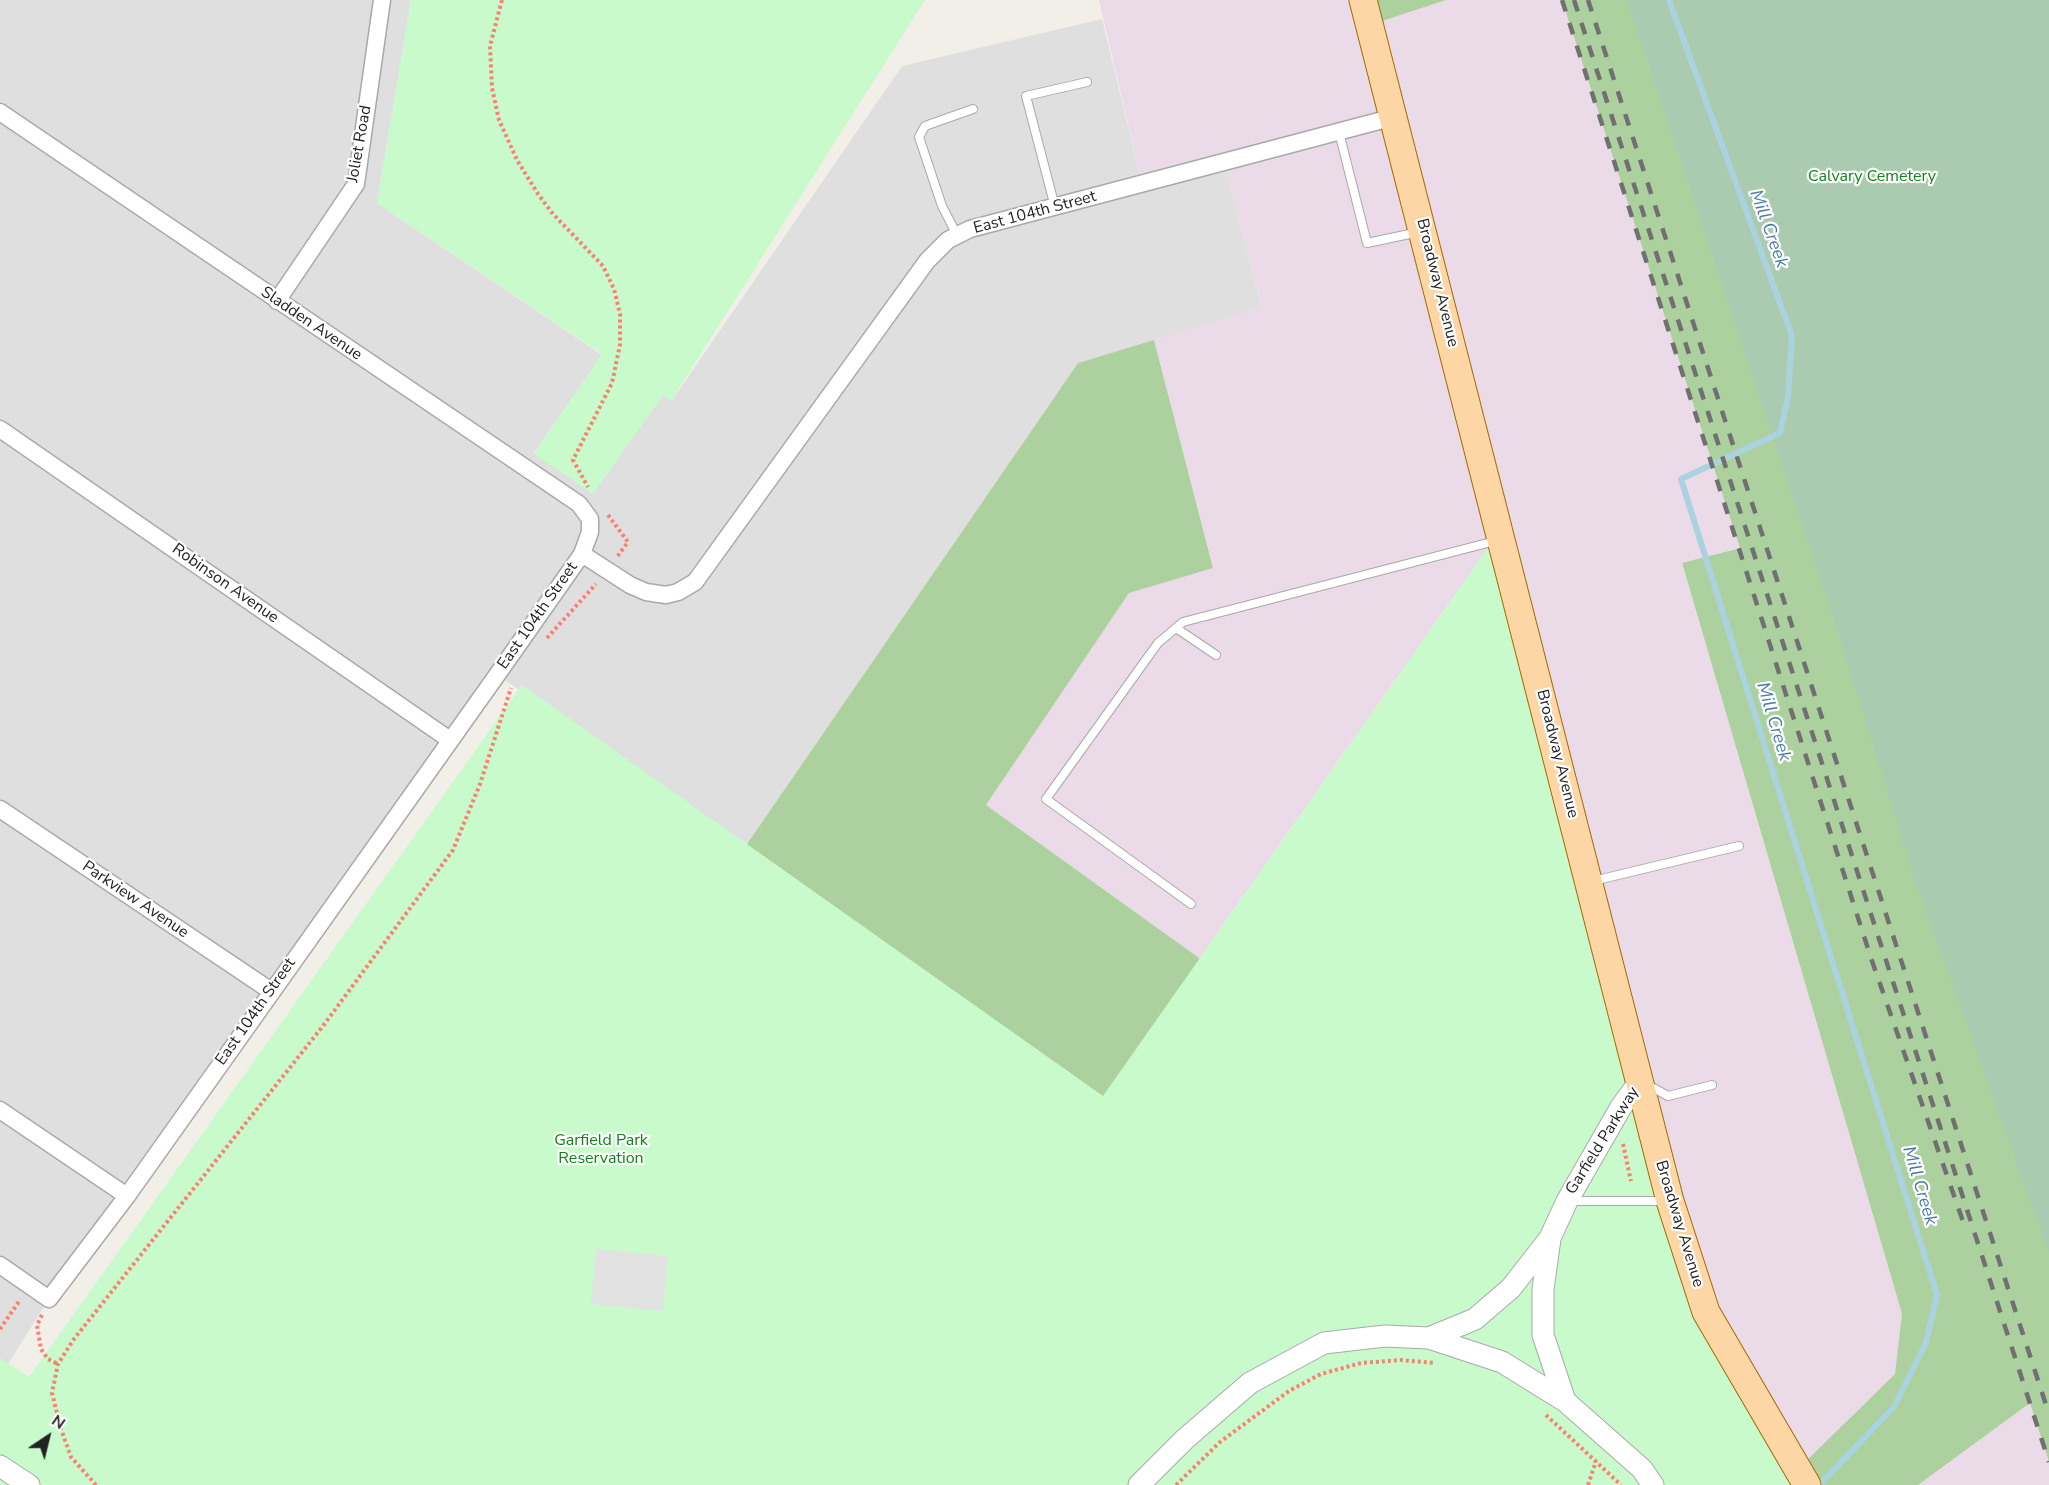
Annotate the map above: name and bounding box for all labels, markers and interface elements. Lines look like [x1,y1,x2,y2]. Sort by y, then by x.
street label: Joliet Road [344,104,376,184]
park label: Calvary Cemetery [1808,167,1936,187]
street label: East 104th Street [972,187,1098,239]
water label: Mill Creek [1744,187,1792,271]
street label: Broadway Avenue [1412,217,1462,349]
street label: Sladden Avenue [257,283,365,365]
street label: Robinson Avenue [168,540,282,628]
street label: East 104th Street [494,559,582,673]
water label: Mill Creek [1751,680,1795,764]
street label: Broadway Avenue [1532,688,1582,820]
street label: Parkview Avenue [78,857,192,943]
street label: East 104th Street [212,955,300,1069]
street label: Garfield Parkway [1562,1084,1644,1198]
park label: Garfield Park Reservation [554,1131,648,1169]
water label: Mill Creek [1897,1144,1941,1228]
street label: Broadway Avenue [1651,1158,1707,1290]
north arrow [18,1407,78,1467]
text: N [47,1410,70,1435]

